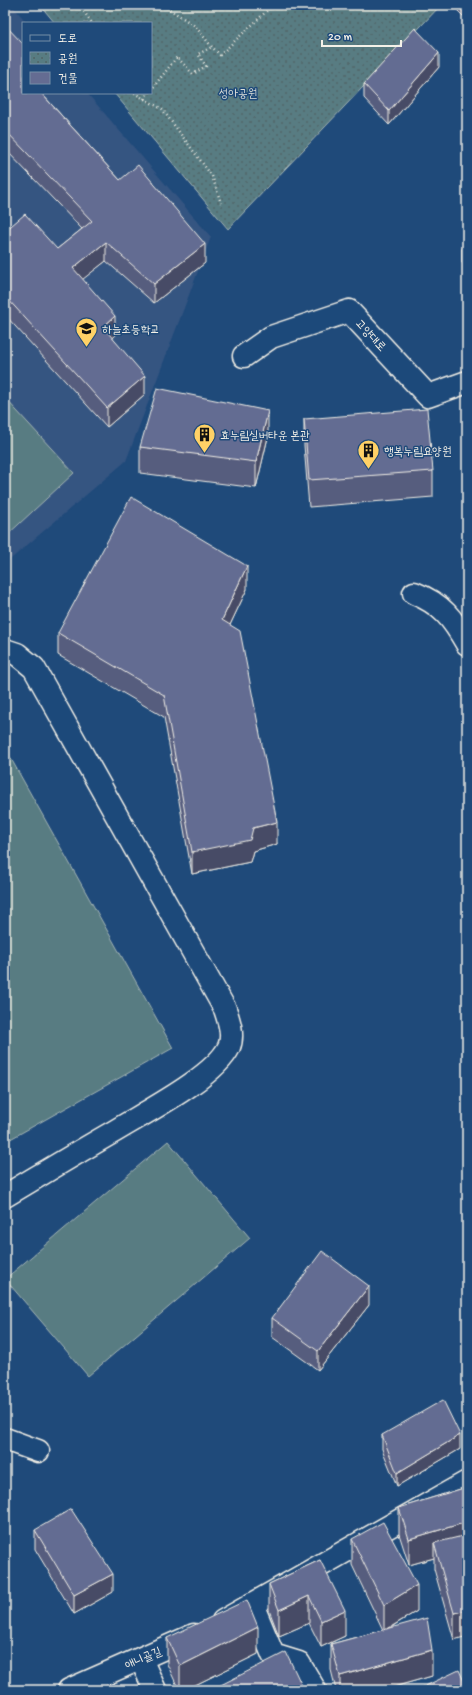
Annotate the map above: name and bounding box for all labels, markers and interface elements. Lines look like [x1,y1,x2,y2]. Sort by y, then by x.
legend [22,22,152,94]
scale bar [322,22,401,48]
text: 20 m [328,31,353,45]
text: 도로 [58,33,77,47]
text: 공원 [58,53,77,67]
text: 건물 [58,73,78,87]
park label: 성아공원 [219,88,257,102]
school or university icon: 하늘초등학교 [74,316,100,349]
street label: 고양대로 [351,317,388,355]
place label: 하늘초등학교 [102,324,160,338]
building icon: 효누림실버타운 본관 [191,422,217,455]
place label: 효누림실버타운 본관 [220,430,310,444]
building icon: 행복누림요양원 [355,438,381,471]
place label: 행복누림요양원 [384,446,452,460]
street label: 애니골길 [123,1645,165,1674]

